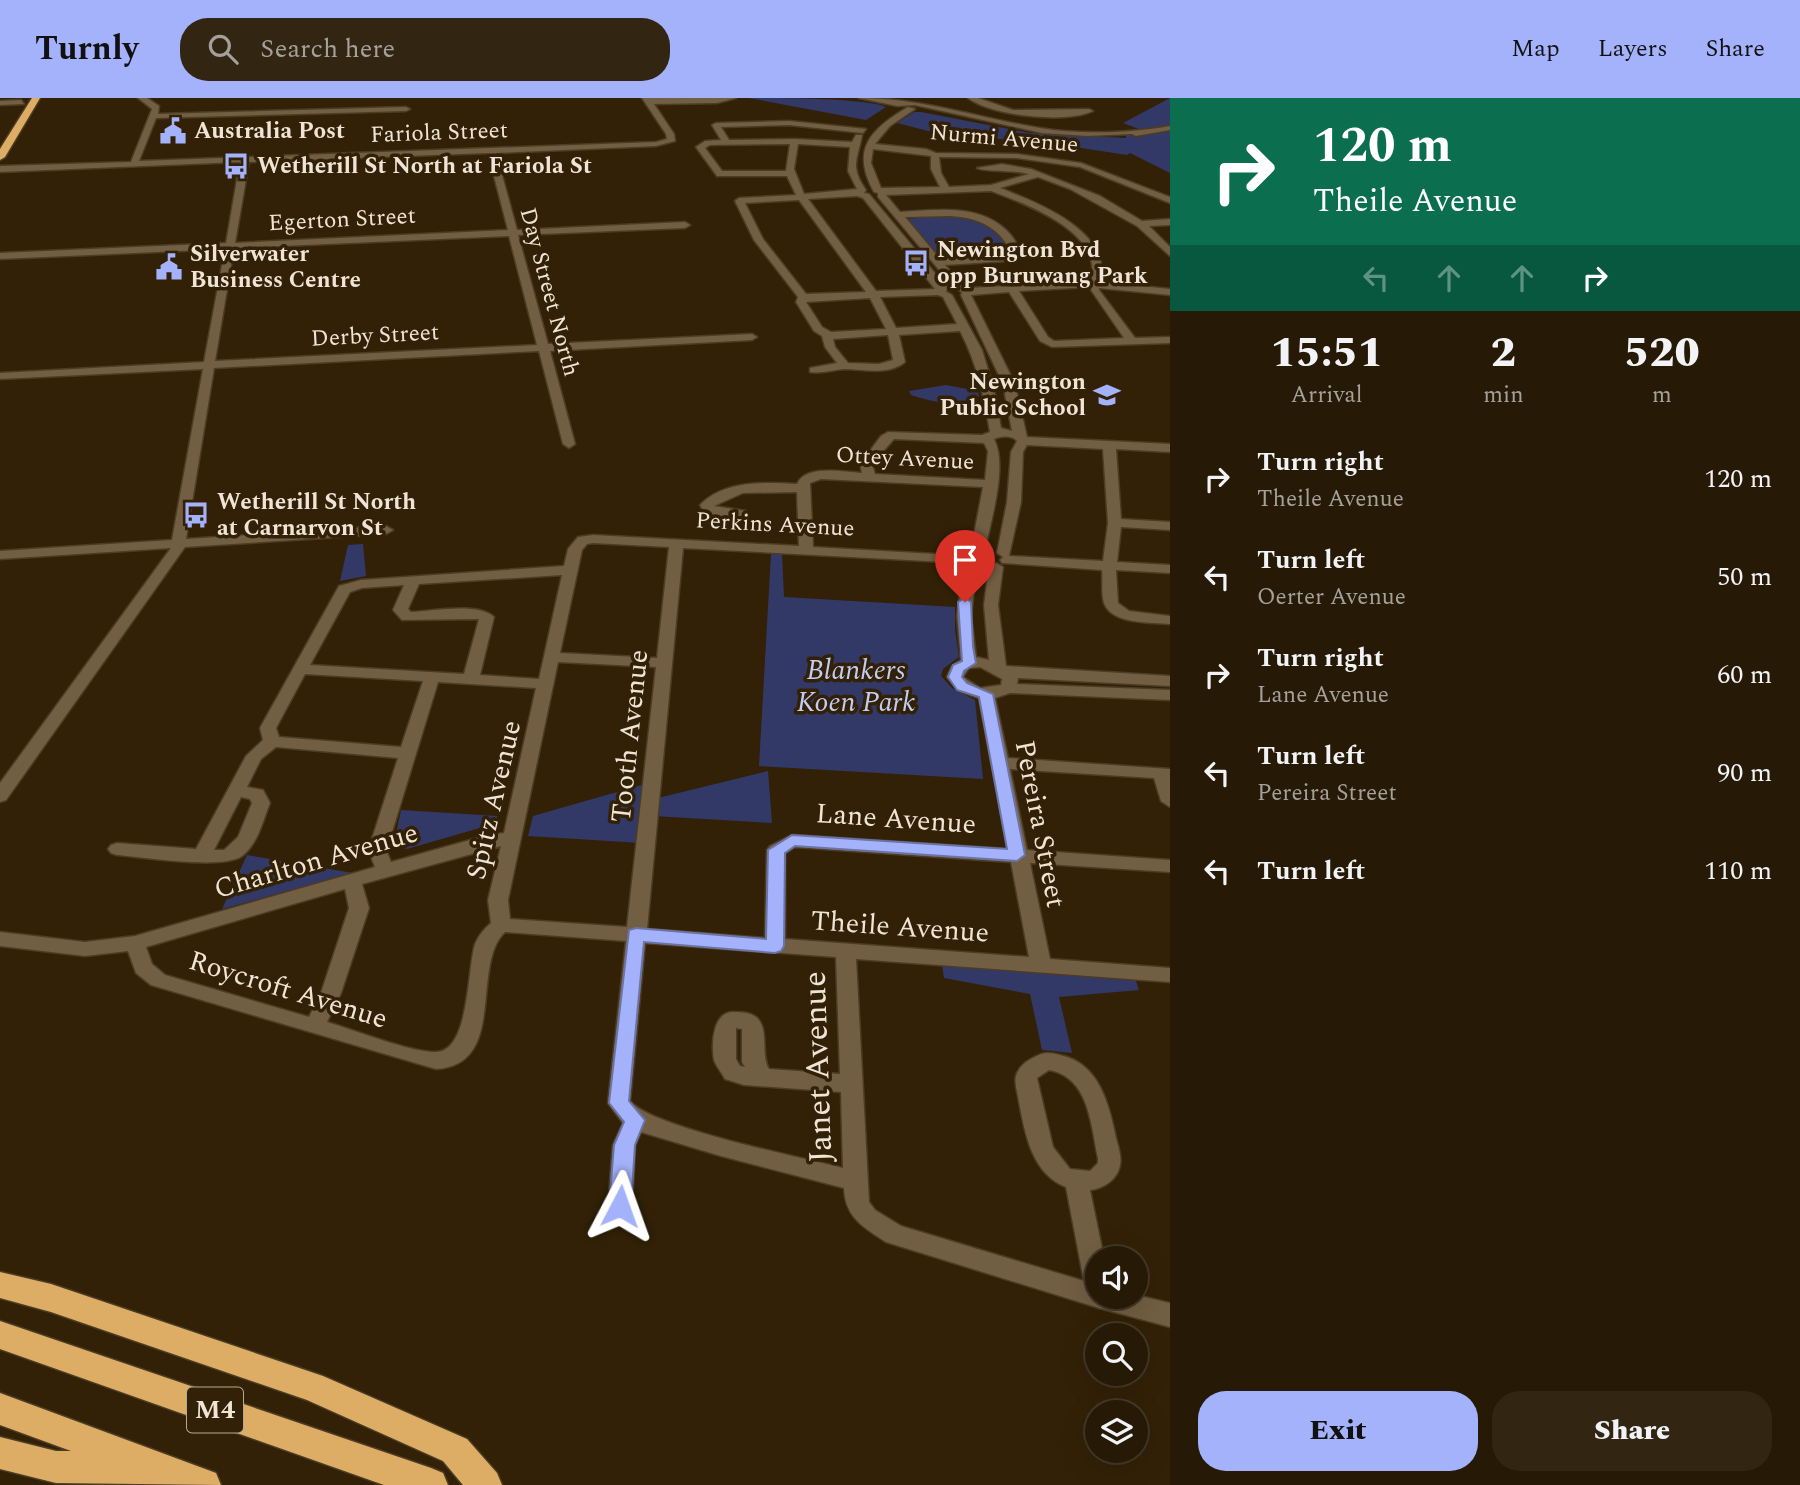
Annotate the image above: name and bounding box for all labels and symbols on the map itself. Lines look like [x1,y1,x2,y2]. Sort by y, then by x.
street label: Fariola Street [370,113,508,153]
place label: Australia Post [194,114,345,149]
street label: Nurmi Avenue [928,115,1080,163]
public building icon: Australia Post [158,116,188,146]
place label: Wetherill St North at Fariola St [257,149,592,184]
bus stop icon: Wetherill St North at Fariola St [221,151,251,181]
street label: Egerton Street [267,199,417,241]
street label: Day Street North [510,204,588,380]
place label: Newington Bvd opp Buruwang Park [937,233,1148,294]
place label: Silverwater Business Centre [190,237,361,298]
bus stop icon: Newington Bvd opp Buruwang Park [901,248,931,278]
public building icon: Silverwater Business Centre [154,252,184,282]
street label: Derby Street [310,315,440,357]
place label: Newington Public School [940,365,1086,426]
school or university icon: Newington Public School [1092,380,1122,410]
street label: Ottey Avenue [835,438,975,480]
place label: Wetherill St North at Carnarvon St [217,485,416,546]
bus stop icon: Wetherill St North at Carnarvon St [181,500,211,530]
street label: Perkins Avenue [695,503,855,547]
pin [935,530,995,602]
street label: Tooth Avenue [600,647,660,825]
park label: Blankers Koen Park [797,649,915,724]
street label: Spitz Avenue [455,716,533,884]
street label: Pereira Street [1003,737,1077,912]
street label: Lane Avenue [814,792,978,846]
street label: Charlton Avenue [209,811,423,911]
street label: Theile Avenue [809,899,991,955]
street label: Roycroft Avenue [183,939,393,1041]
street label: Janet Avenue [790,970,846,1164]
position arrow [583,1169,657,1243]
road number: M4 [187,1387,243,1432]

